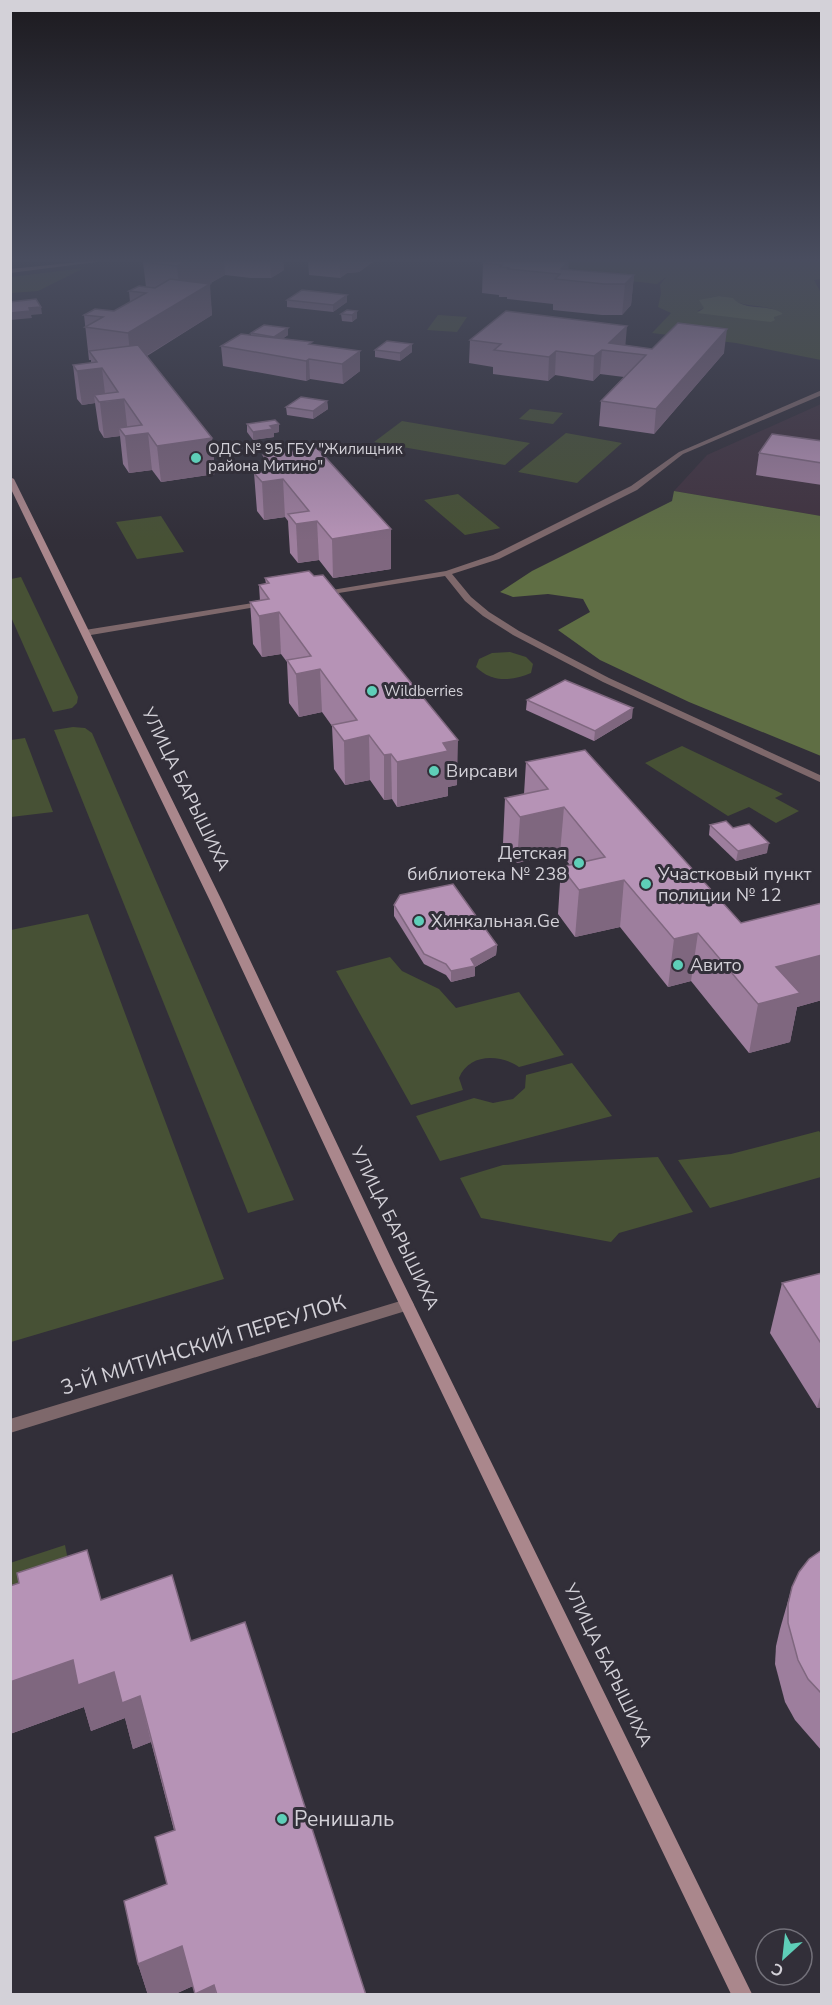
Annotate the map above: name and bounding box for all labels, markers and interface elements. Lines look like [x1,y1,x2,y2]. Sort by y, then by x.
place label: ОДС № 95 ГБУ "Жилищник района Митино" [208,439,403,476]
marker: ОДС № 95 ГБУ "Жилищник района Митино" [189,451,203,465]
place label: Wildberries [384,681,463,701]
marker: Wildberries [365,684,379,698]
street label: УЛИЦА БАРЫШИХА [136,702,236,875]
place label: Вирсави [446,759,518,783]
marker: Вирсави [427,764,441,778]
place label: Детская библиотека № 238 [407,841,567,886]
marker: Детская библиотека № 238 [572,856,586,870]
place label: Участковый пункт полиции № 12 [657,862,811,907]
marker: Участковый пункт полиции № 12 [639,877,653,891]
place label: Хинкальная.Ge [431,909,560,933]
marker: Хинкальная.Ge [412,914,426,928]
place label: Авито [690,953,742,977]
marker: Авито [671,958,685,972]
street label: УЛИЦА БАРЫШИХА [345,1141,445,1314]
street label: 3-Й МИТИНСКИЙ ПЕРЕУЛОК [57,1288,349,1402]
street label: УЛИЦА БАРЫШИХА [558,1578,658,1751]
place label: Ренишаль [294,1805,394,1833]
marker: Ренишаль [275,1812,289,1826]
north arrow [754,1927,814,1987]
text: С [768,1957,787,1982]

